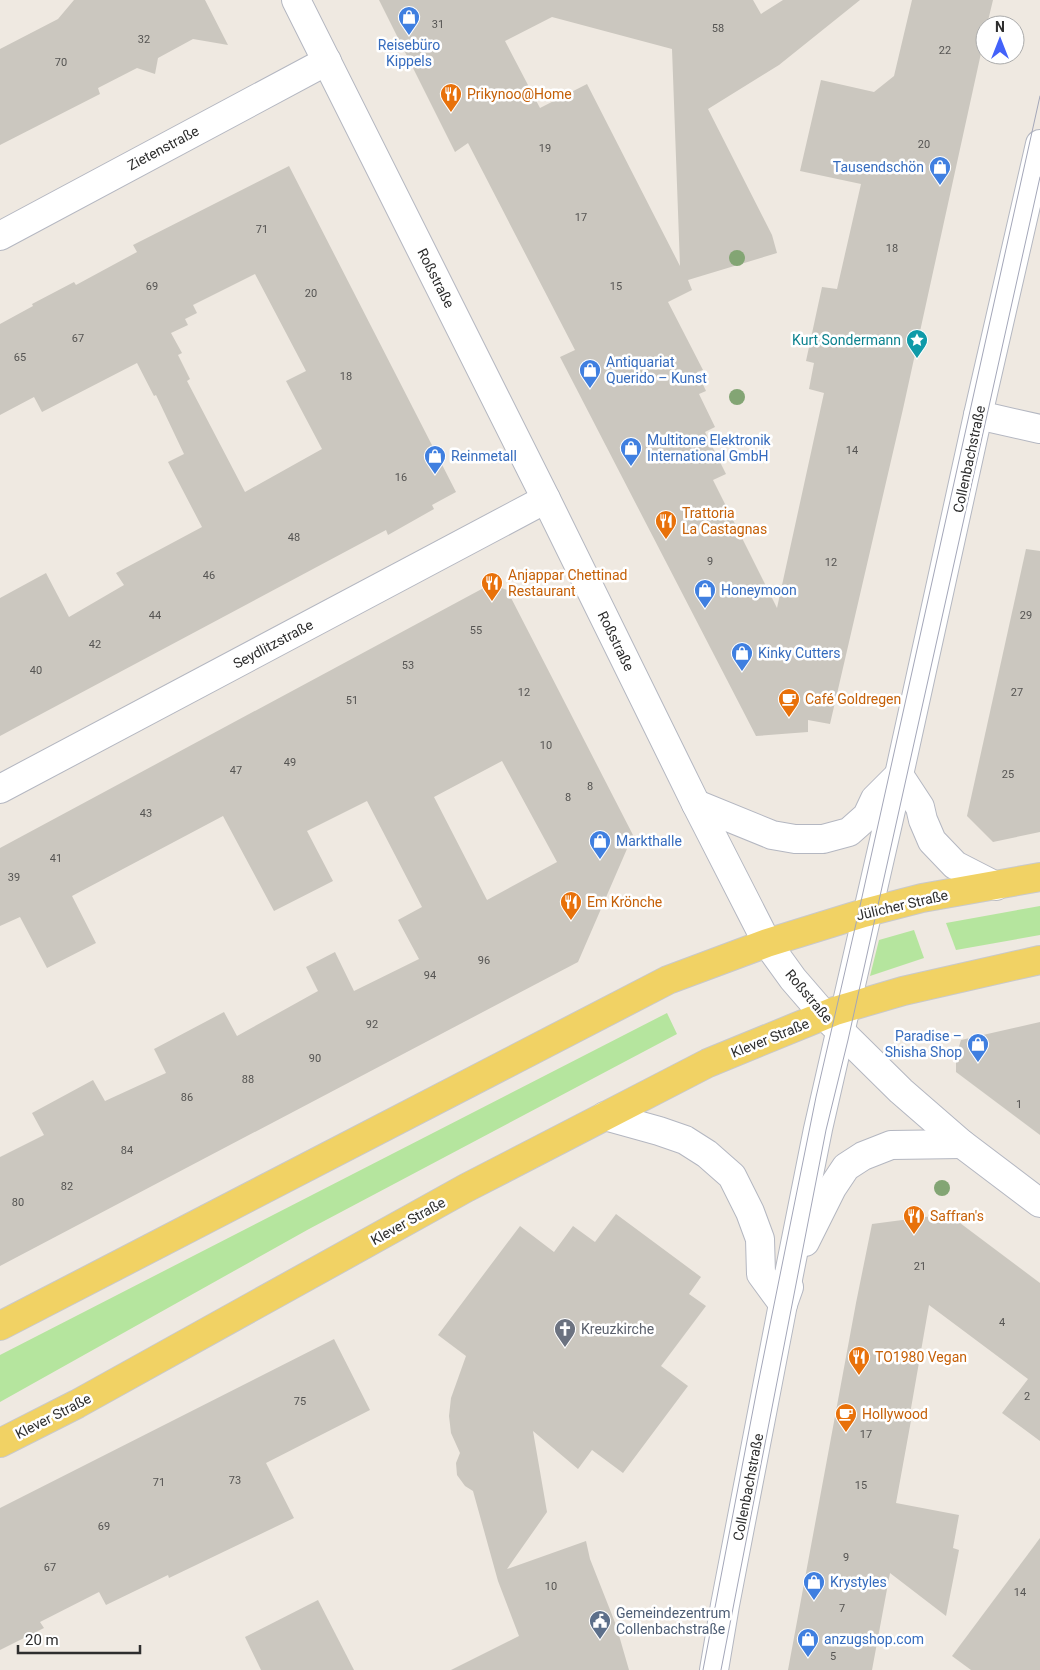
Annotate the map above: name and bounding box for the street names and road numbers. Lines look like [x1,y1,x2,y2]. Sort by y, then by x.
street label: Zietenstraße [125,122,201,174]
street label: Roßstraße [414,246,458,310]
street label: Collenbachstraße [950,404,988,514]
street label: Roßstraße [595,608,637,674]
street label: Seydlitzstraße [230,616,316,672]
street label: Jülicher Straße [855,887,949,923]
street label: Roßstraße [782,966,836,1026]
street label: Klever Straße [729,1015,811,1061]
street label: Klever Straße [368,1194,448,1248]
street label: Klever Straße [13,1390,93,1442]
street label: Collenbachstraße [730,1432,766,1542]

